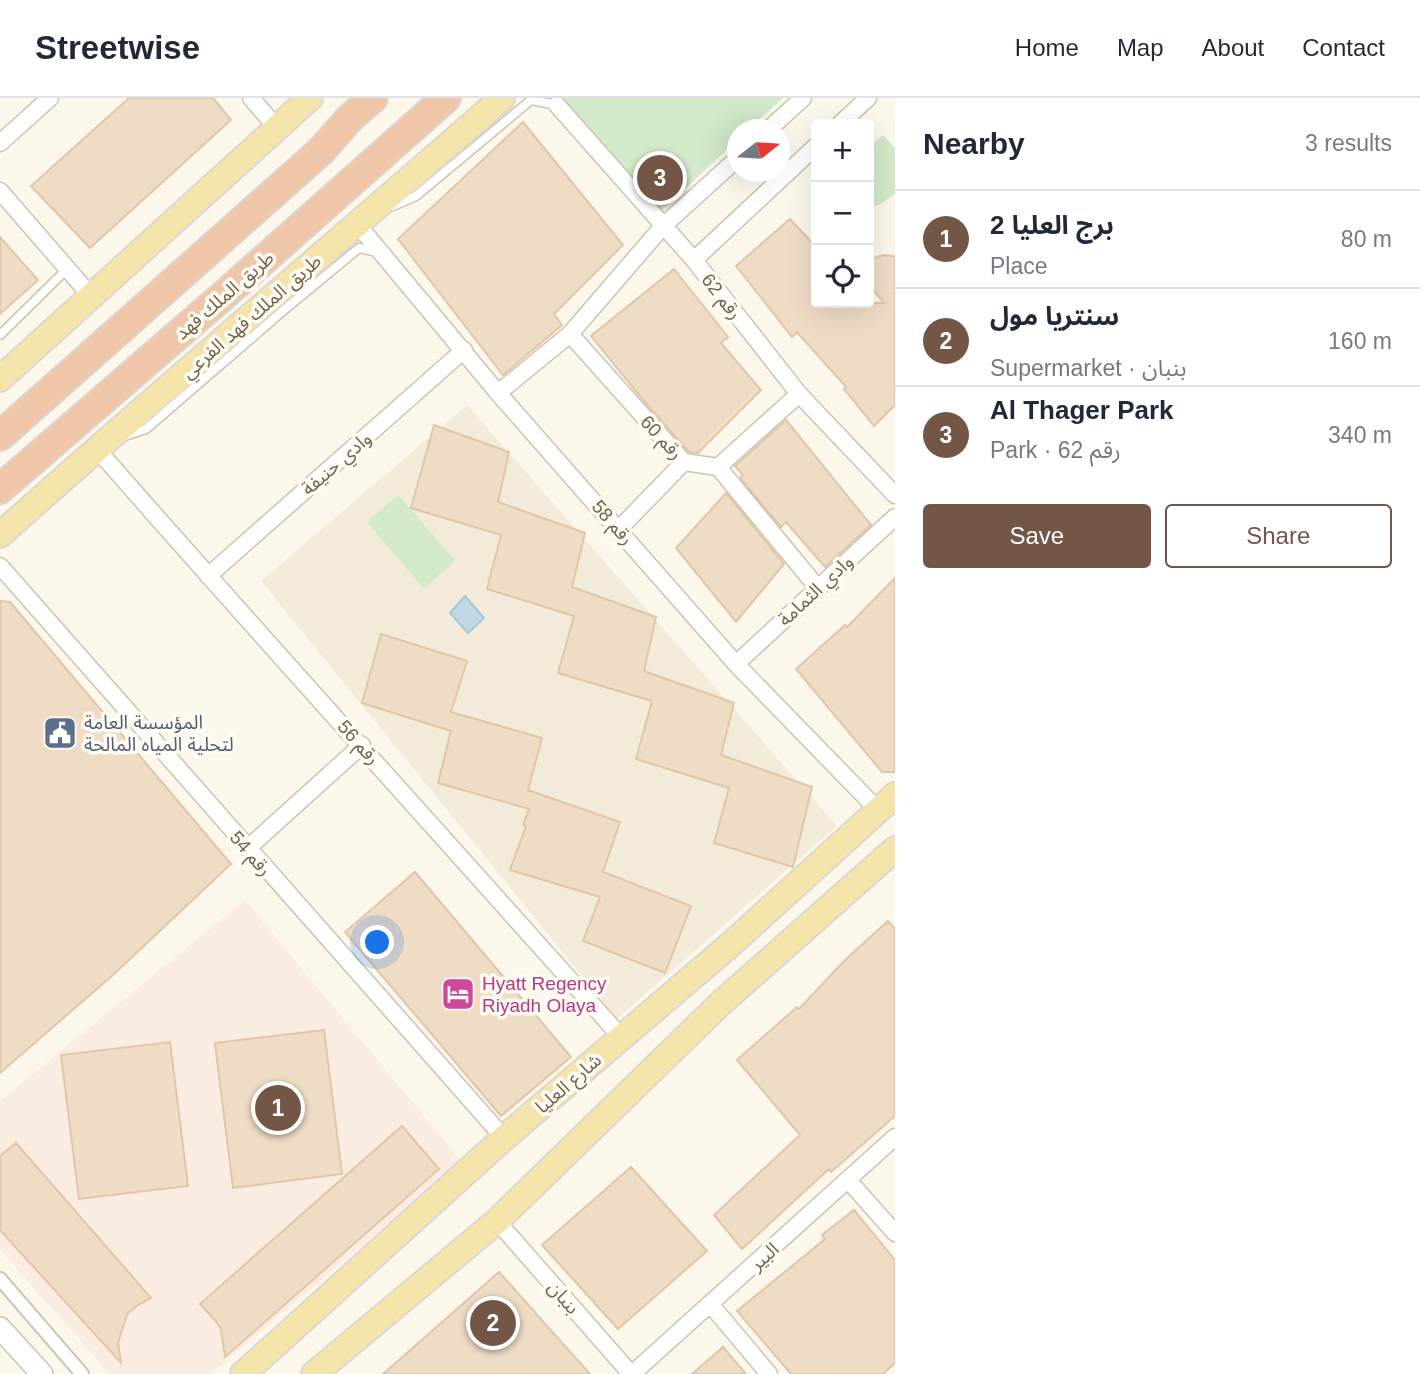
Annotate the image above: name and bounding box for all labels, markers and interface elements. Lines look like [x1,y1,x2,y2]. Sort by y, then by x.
text: Streetwise [35,29,200,66]
text: Home [1015,34,1079,61]
text: Map [1117,34,1164,61]
text: About [1202,34,1264,61]
text: Contact [1302,34,1385,61]
north arrow [727,119,790,182]
map controls [811,119,874,308]
button: + [811,119,874,182]
text: Nearby [923,127,1025,160]
text: 3 results [1305,130,1392,156]
pin: 3 [637,152,683,204]
button: − [811,182,874,245]
text: برج العليا 2 [990,210,1114,240]
text: 1 [940,226,952,252]
text: 80 m [1341,226,1392,252]
button: locate [811,245,874,308]
street label: طريق الملك فهد [171,247,279,345]
street label: طريق الملك فهد الفرعي [177,250,328,386]
text: Place [990,253,1048,279]
street label: رقم 62 [694,269,746,326]
text: سنتريا مول [990,301,1119,331]
text: 2 [940,328,952,354]
text: 160 m [1328,328,1392,354]
text: Supermarket · بنبان [990,355,1187,381]
text: Al Thager Park [990,395,1174,425]
street label: رقم 60 [633,411,687,466]
text: 3 [940,422,952,448]
text: 340 m [1328,422,1392,448]
street label: وادي حنيفة [297,427,378,503]
text: Park · رقم 62 [990,437,1121,463]
street label: رقم 58 [585,496,638,551]
button: Save [923,504,1151,568]
button: Share [1165,504,1392,568]
street label: وادي الثمامة [774,551,860,633]
place label: المؤسسة العامة لتحلية المياه المالحة [84,712,234,755]
public building icon: المؤسسة العامة لتحلية المياه المالحة [41,714,79,752]
street label: رقم 56 [330,716,384,771]
street label: رقم 54 [223,827,276,882]
your location [360,925,394,959]
place label: Hyatt Regency Riyadh Olaya [482,973,607,1016]
hotel icon: Hyatt Regency Riyadh Olaya [439,975,477,1013]
street label: شارع العليا [531,1049,607,1120]
pin: 1 [255,1082,301,1134]
street label: البير [745,1238,783,1276]
street label: بنبان [544,1277,584,1318]
pin: 2 [470,1297,516,1349]

